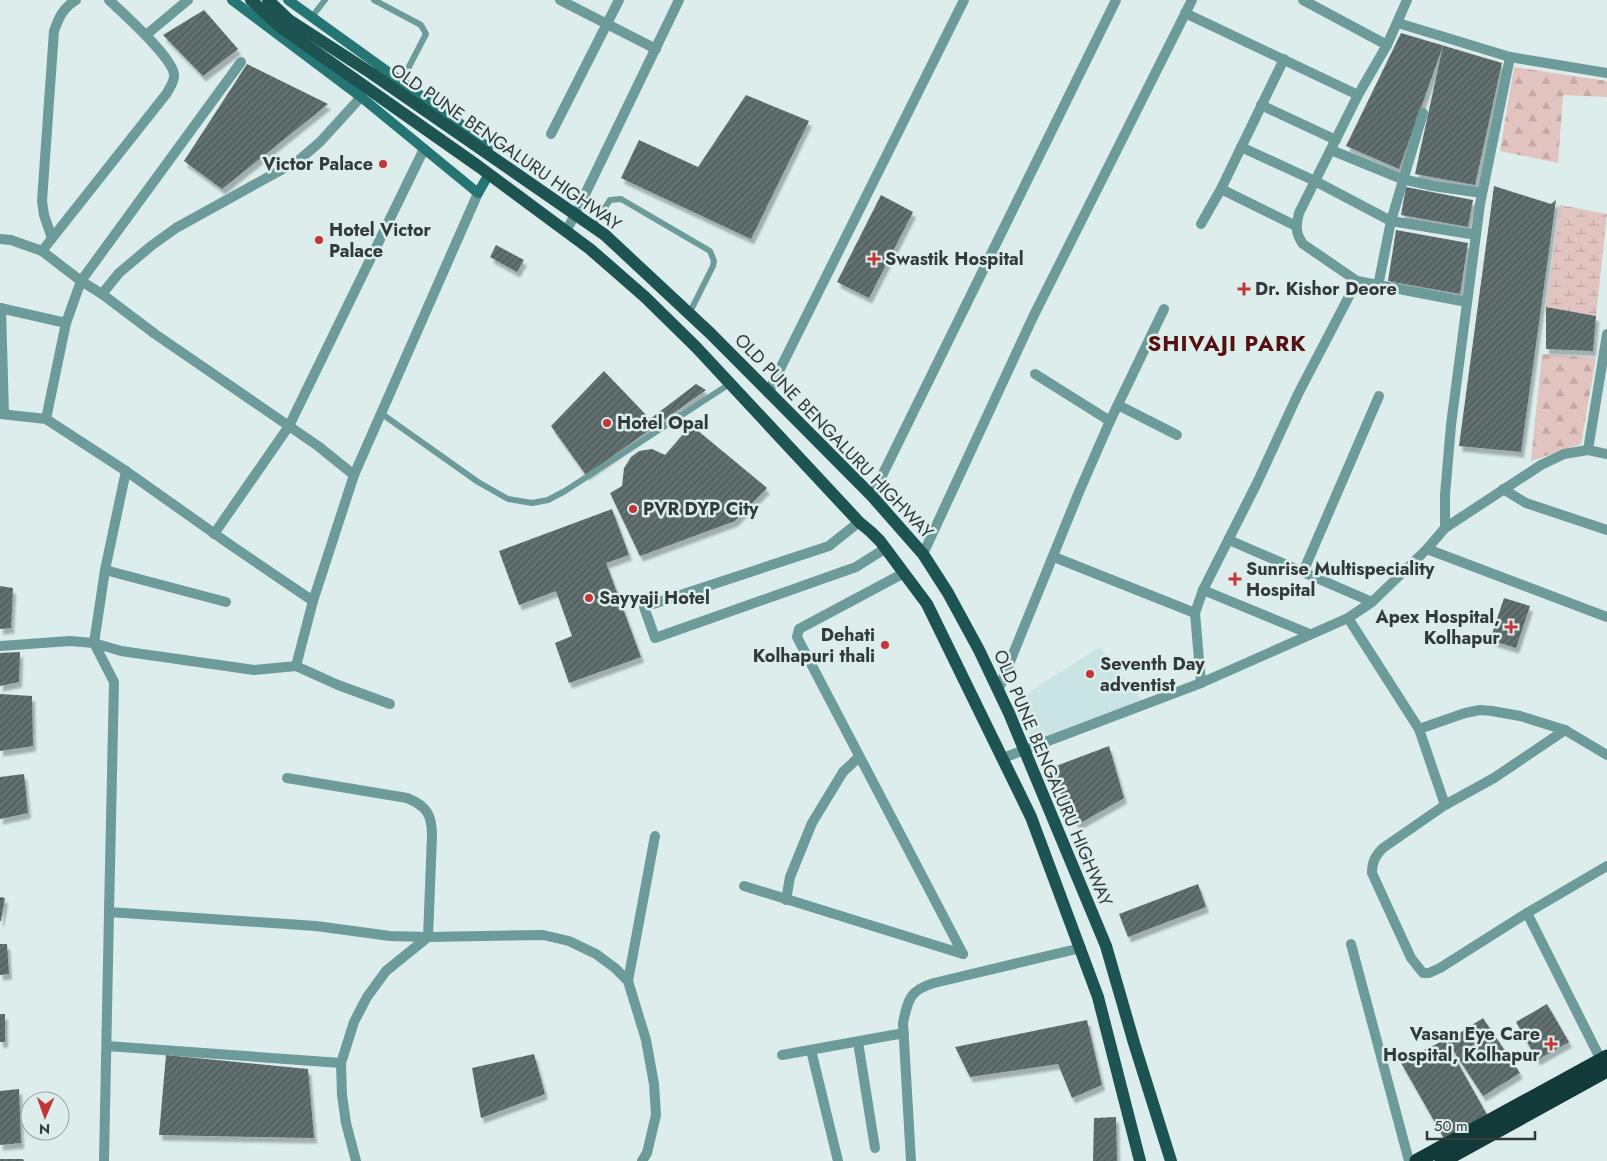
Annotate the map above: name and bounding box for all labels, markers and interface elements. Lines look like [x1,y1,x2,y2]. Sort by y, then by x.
street label: OLD PUNE BENGALURU HIGHWAY [385,57,627,237]
place label: Victor Palace [262,151,373,177]
marker: Victor Palace [377,158,389,170]
place label: Hotel Victor Palace [329,217,431,264]
marker: Hotel Victor Palace [313,234,325,246]
place label: Swastik Hospital [885,246,1024,272]
marker: Swastik Hospital [867,252,881,266]
place label: Dr. Kishor Deore [1255,276,1397,302]
marker: Dr. Kishor Deore [1237,282,1251,296]
district label: SHIVAJI PARK [1147,327,1307,359]
street label: OLD PUNE BENGALURU HIGHWAY [729,328,940,545]
place label: Hotel Opal [617,410,709,436]
marker: Hotel Opal [601,417,613,429]
place label: PVR DYP City [643,496,759,522]
marker: PVR DYP City [627,503,639,515]
place label: Sunrise Multispeciality Hospital [1246,556,1435,603]
marker: Sunrise Multispeciality Hospital [1228,572,1242,586]
place label: Sayyaji Hotel [599,585,710,611]
marker: Sayyaji Hotel [583,592,595,604]
place label: Apex Hospital, Kolhapur [1374,604,1501,651]
marker: Apex Hospital, Kolhapur [1504,620,1518,634]
place label: Dehati Kolhapuri thali [753,622,875,669]
marker: Dehati Kolhapuri thali [879,639,891,651]
street label: OLD PUNE BENGALURU HIGHWAY [987,646,1119,911]
place label: Seventh Day adventist [1100,651,1205,698]
marker: Seventh Day adventist [1084,668,1096,680]
place label: Vasan Eye Care Hospital, Kolhapur [1383,1021,1541,1068]
marker: Vasan Eye Care Hospital, Kolhapur [1544,1037,1558,1051]
north arrow [20,1091,70,1141]
scale bar [1427,1108,1534,1140]
text: 50 m [1434,1115,1468,1137]
text: N [39,1119,50,1139]

